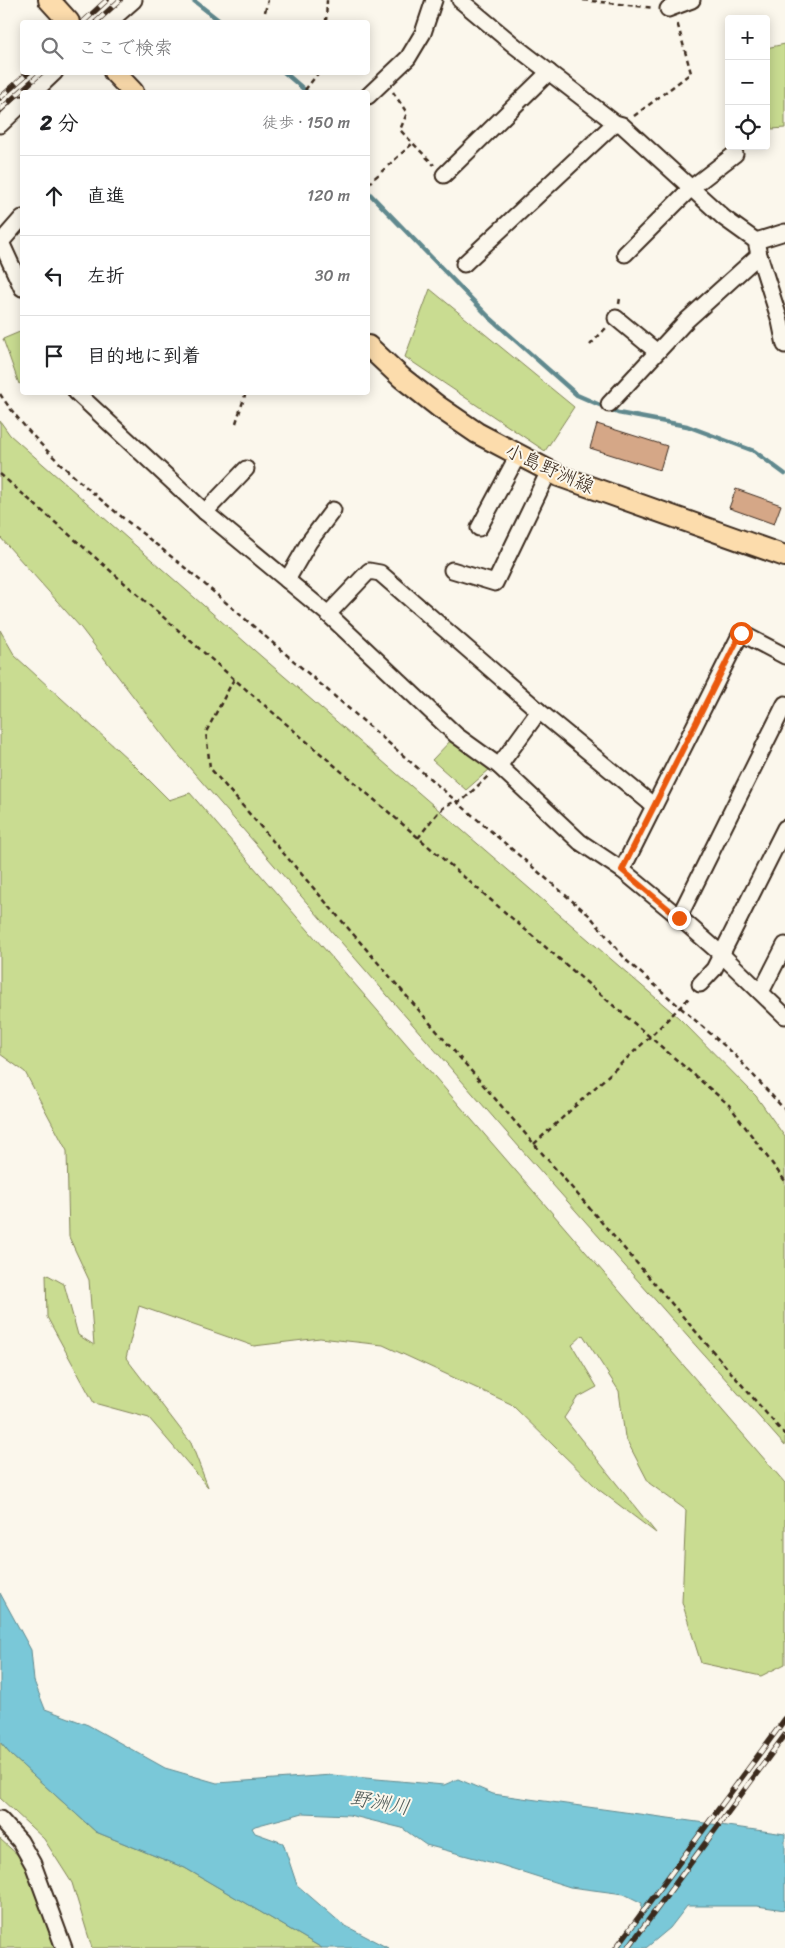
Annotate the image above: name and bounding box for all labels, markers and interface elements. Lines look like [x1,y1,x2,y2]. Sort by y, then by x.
map controls [725,15,770,150]
button: + [725,15,770,60]
search box [20,20,370,75]
text: ここで検索 [78,31,173,64]
icon: search [38,34,66,62]
button: − [725,60,770,105]
text: 2 分 [40,104,79,142]
button: locate [725,105,770,150]
text: 徒歩 · 150 m [262,108,350,137]
text: 直進 [87,179,125,212]
text: 120 m [307,181,350,210]
icon: ahead [40,182,68,210]
text: 左折 [87,259,125,292]
text: 30 m [315,261,350,290]
icon: left [40,262,68,290]
text: 目的地に到着 [87,339,201,372]
icon: arrive [40,342,68,370]
street label: 小島野洲線 [500,434,600,503]
route start [730,622,753,645]
route end [668,907,691,930]
water label: 野洲川 [347,1780,412,1825]

